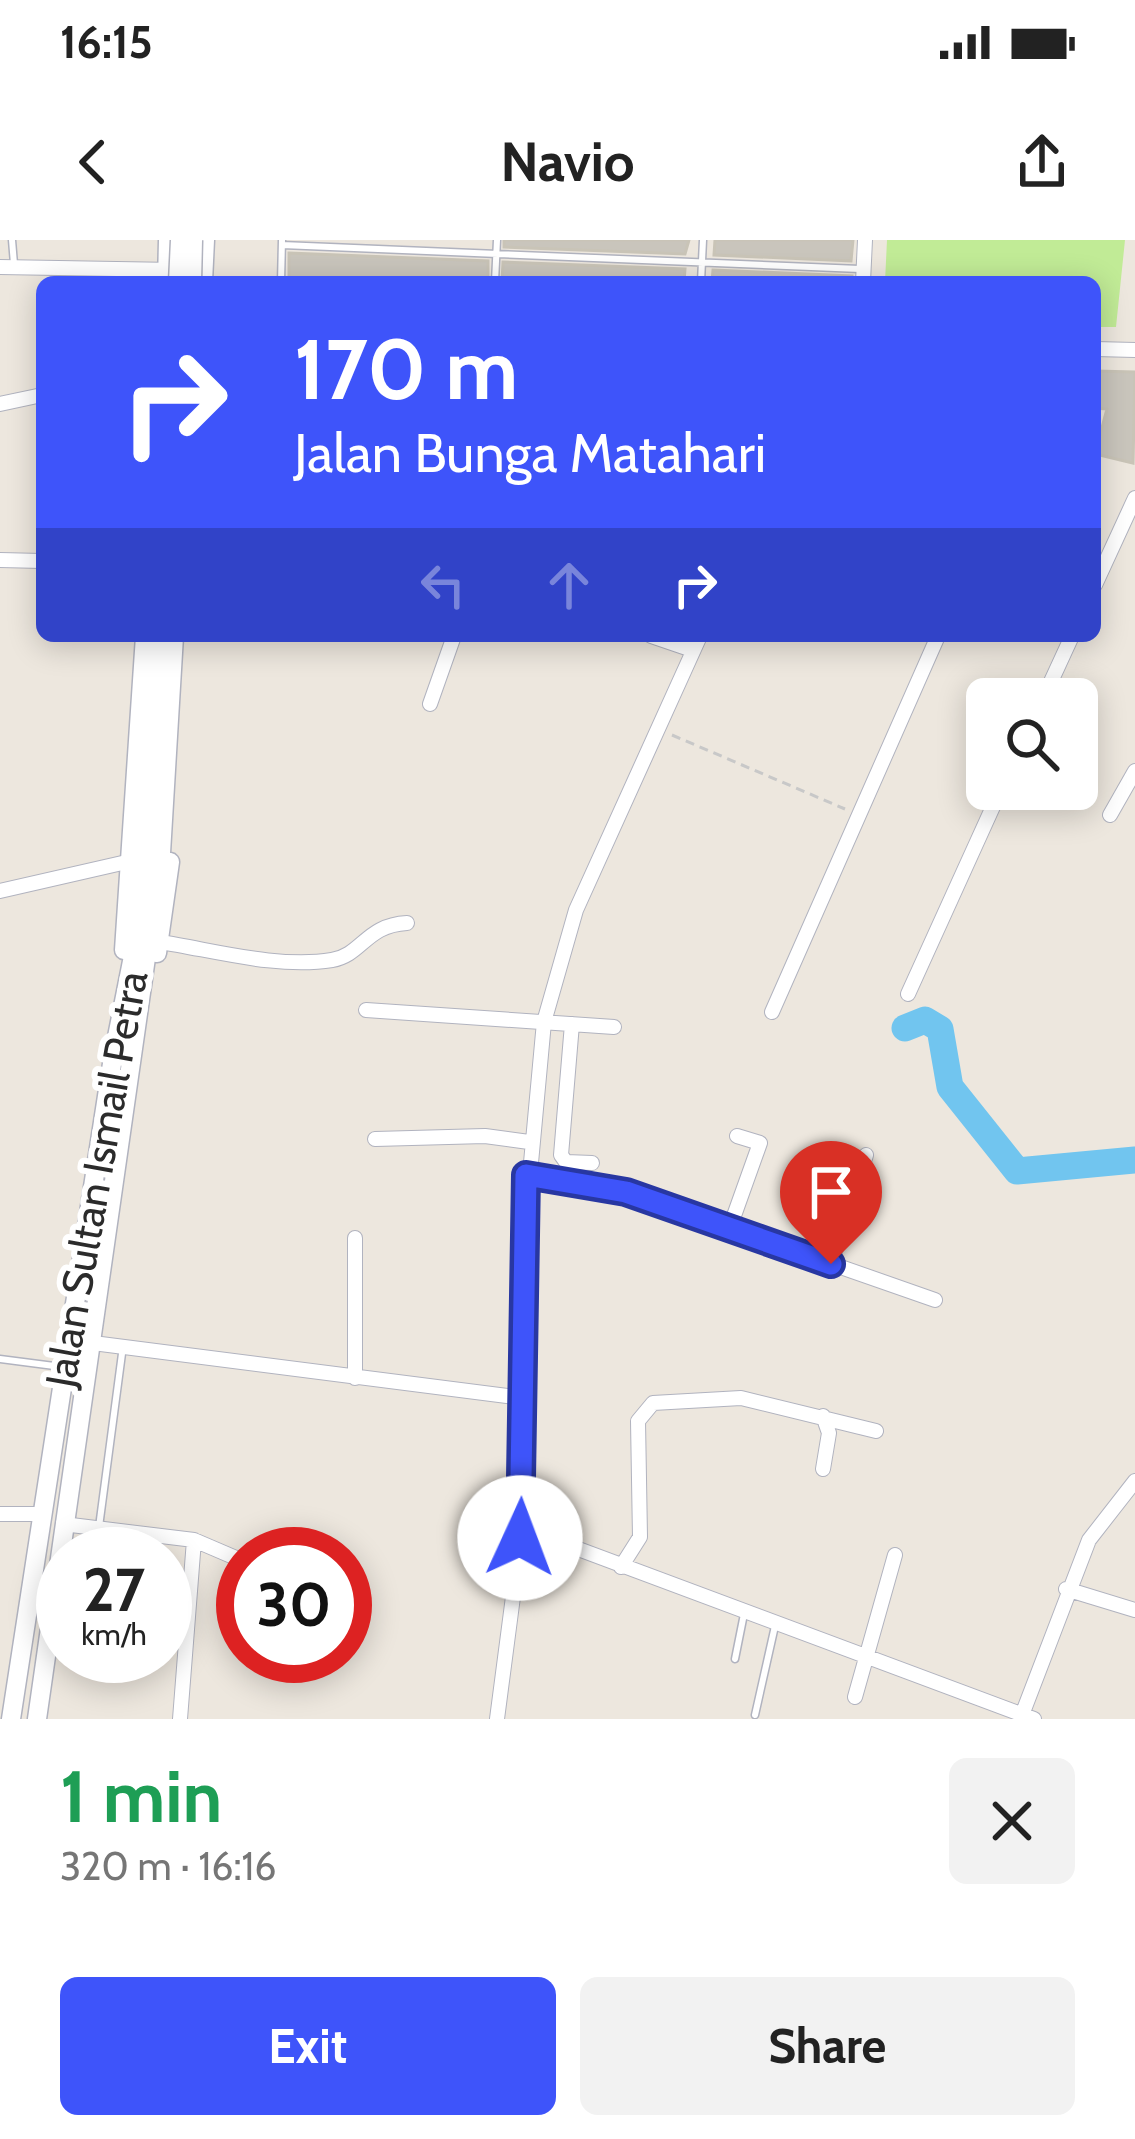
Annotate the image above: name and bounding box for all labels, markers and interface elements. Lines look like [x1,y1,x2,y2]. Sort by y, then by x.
text: 16:15 [60,15,153,69]
icon: back [60,129,126,195]
text: Navio [500,129,635,195]
icon: share [1009,129,1075,195]
text: 170 m [294,318,518,420]
icon: right [96,324,252,480]
text: Jalan Bunga Matahari [294,420,766,486]
icon: left [410,552,476,618]
icon: ahead [536,552,602,618]
icon: right [662,552,728,618]
map controls [966,678,1098,810]
button: search [966,678,1098,810]
street label: Jalan Sultan Ismail Petra [34,967,158,1392]
pin [780,1141,882,1264]
icon: arrive [798,1159,864,1225]
position arrow [457,1475,583,1601]
speed limit sign: 30 [216,1527,372,1683]
text: 27 [83,1553,145,1626]
text: km/h [81,1616,147,1653]
text: 1 min [60,1753,222,1840]
button: close [949,1758,1075,1884]
text: 320 m · 16:16 [60,1842,276,1890]
button: Exit [60,1977,556,2115]
button: Share [580,1977,1075,2115]

